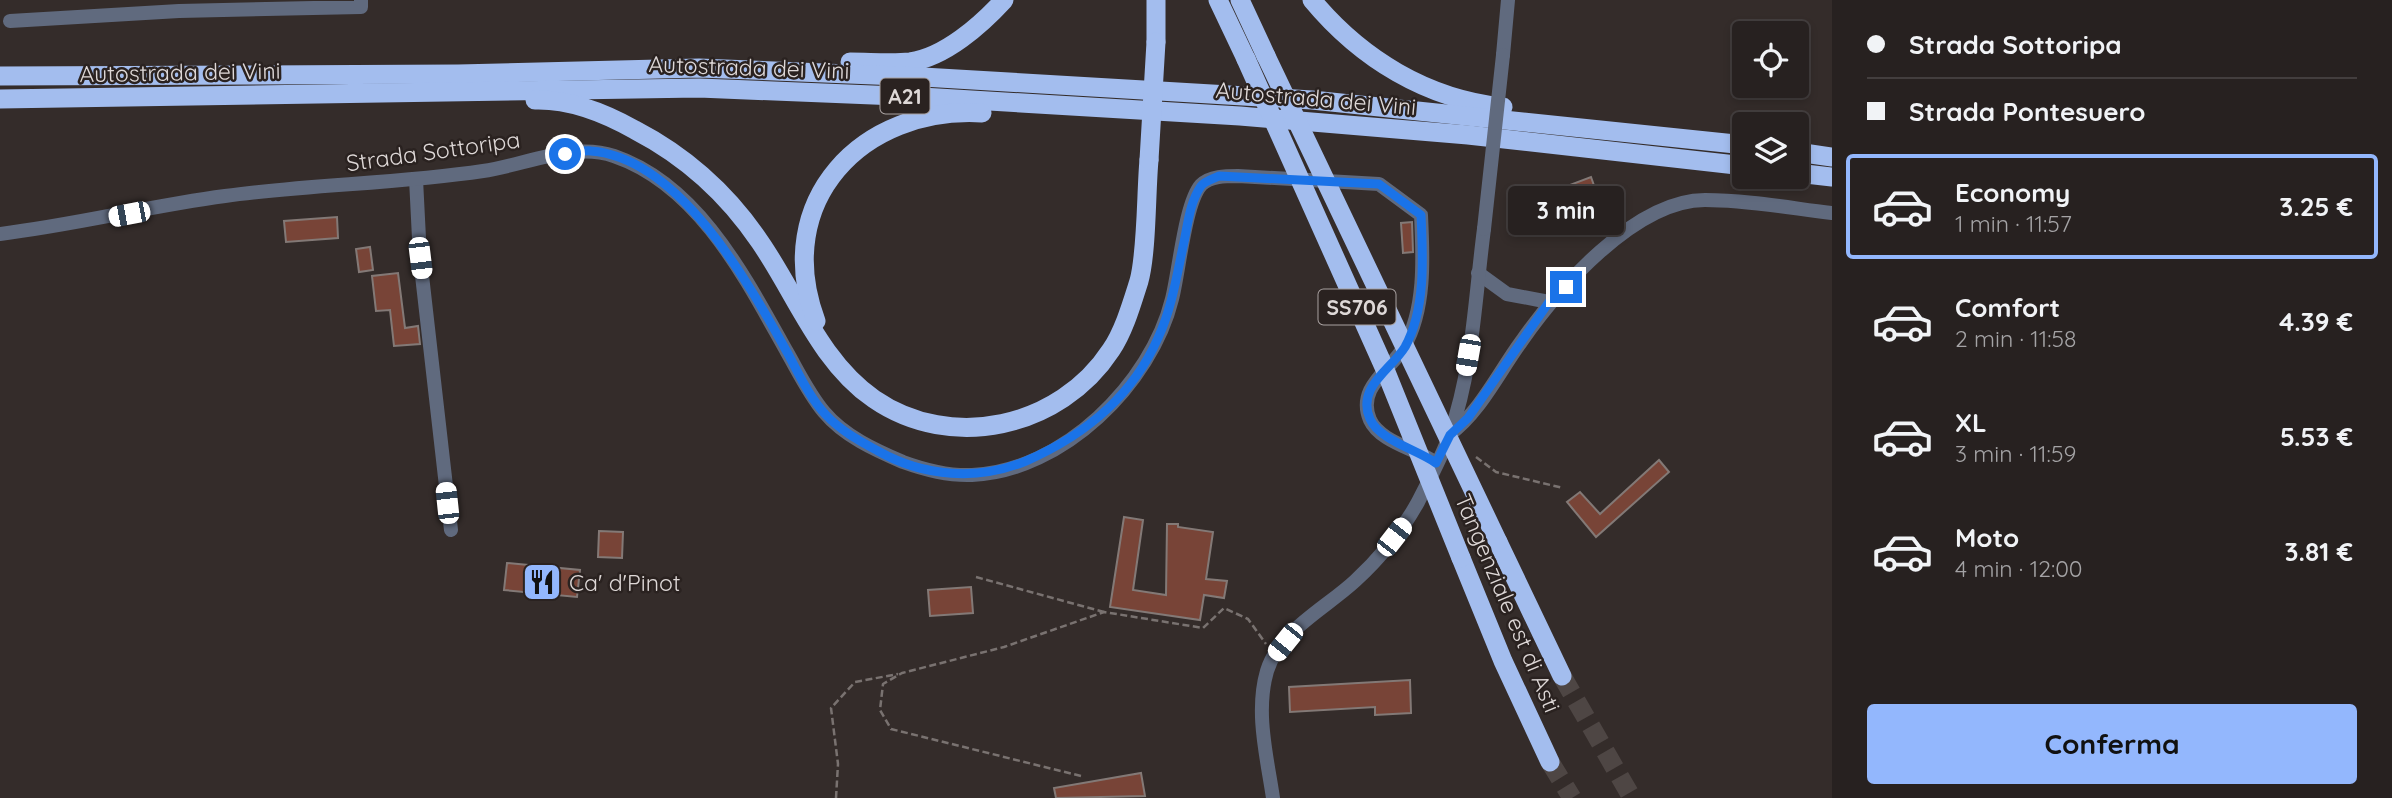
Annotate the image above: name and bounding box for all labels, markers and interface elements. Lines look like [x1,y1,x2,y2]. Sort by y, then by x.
map controls [1732,21,1809,189]
button: locate [1732,21,1809,98]
text: Strada Sottoripa [1909,28,2122,61]
street label: Autostrada dei Vini [648,49,850,85]
street label: Autostrada dei Vini [79,56,281,88]
street label: Autostrada dei Vini [1215,75,1417,121]
road number: A21 [880,78,930,114]
text: Strada Pontesuero [1909,95,2145,128]
button: layers [1732,112,1809,189]
street label: Strada Sottoripa [344,124,522,178]
route start [549,138,581,170]
icon: car [1871,175,1934,238]
text: Economy [1955,176,2070,209]
callout: 3 min [1508,186,1624,234]
text: 3.25 € [2279,190,2353,223]
text: 3 min [1536,196,1596,225]
car [107,200,152,228]
text: 1 min · 11:57 [1955,209,2072,238]
car [408,236,433,280]
route end [1550,271,1582,303]
road number: SS706 [1318,290,1396,324]
icon: car [1871,290,1934,353]
text: Comfort [1955,291,2060,324]
text: 4.39 € [2279,305,2353,338]
text: 2 min · 11:58 [1955,324,2077,353]
car [1455,332,1482,378]
icon: car [1871,405,1934,468]
text: XL [1955,406,1987,439]
text: 5.53 € [2280,420,2353,453]
text: 3 min · 11:59 [1955,439,2076,468]
car [435,481,460,525]
street label: Tangenziale est di Asti [1449,489,1567,717]
car [1373,514,1416,560]
icon: car [1871,520,1934,583]
text: Moto [1955,521,2019,554]
text: 3.81 € [2285,535,2353,568]
text: 4 min · 12:00 [1955,554,2083,583]
restaurant icon: Ca' d'Pinot [521,561,563,603]
place label: Ca' d'Pinot [569,568,681,597]
car [1264,619,1307,665]
button: Conferma [1867,704,2357,784]

